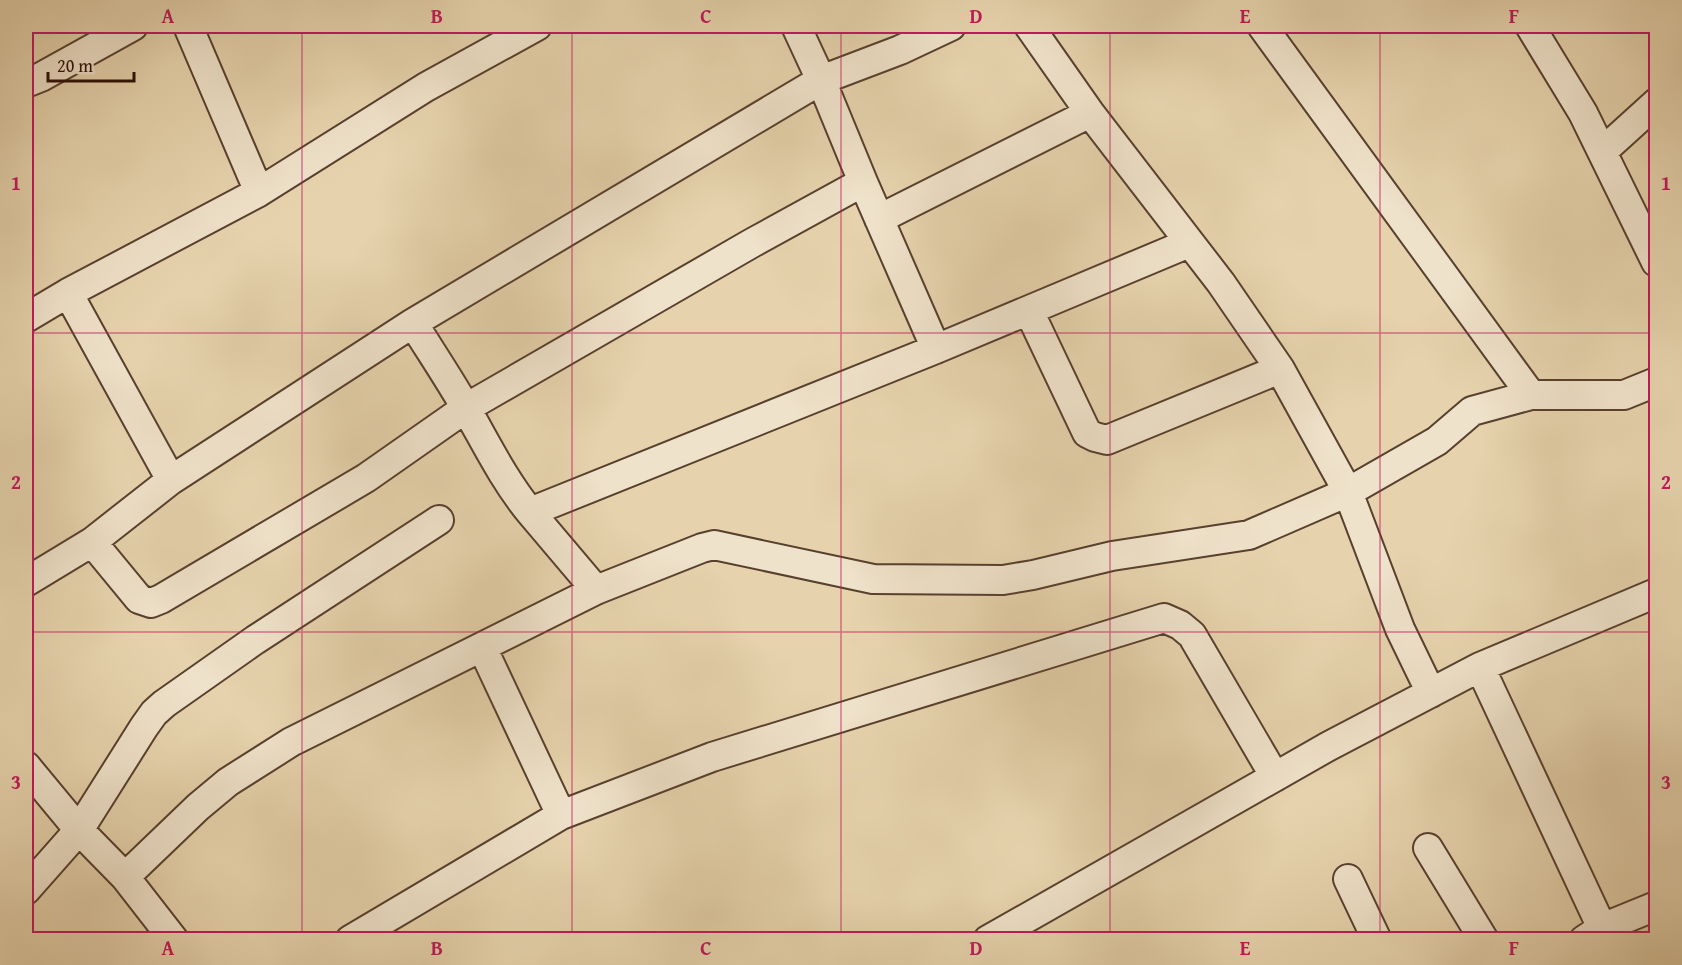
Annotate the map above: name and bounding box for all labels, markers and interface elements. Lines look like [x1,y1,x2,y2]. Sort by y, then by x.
text: A [162,1,175,30]
text: B [431,1,443,30]
text: C [700,1,712,30]
text: D [969,1,983,30]
text: E [1240,1,1251,30]
text: F [1509,1,1519,30]
scale bar [48,45,134,83]
text: 20 m [57,52,93,79]
text: 1 [11,168,21,197]
text: 1 [1661,168,1671,197]
text: 2 [11,467,21,496]
text: 2 [1661,467,1671,496]
text: 3 [11,767,21,796]
text: 3 [1661,767,1671,796]
text: A [162,933,175,962]
text: B [431,933,443,962]
text: C [700,933,712,962]
text: D [969,933,983,962]
text: E [1240,933,1251,962]
text: F [1509,933,1519,962]

